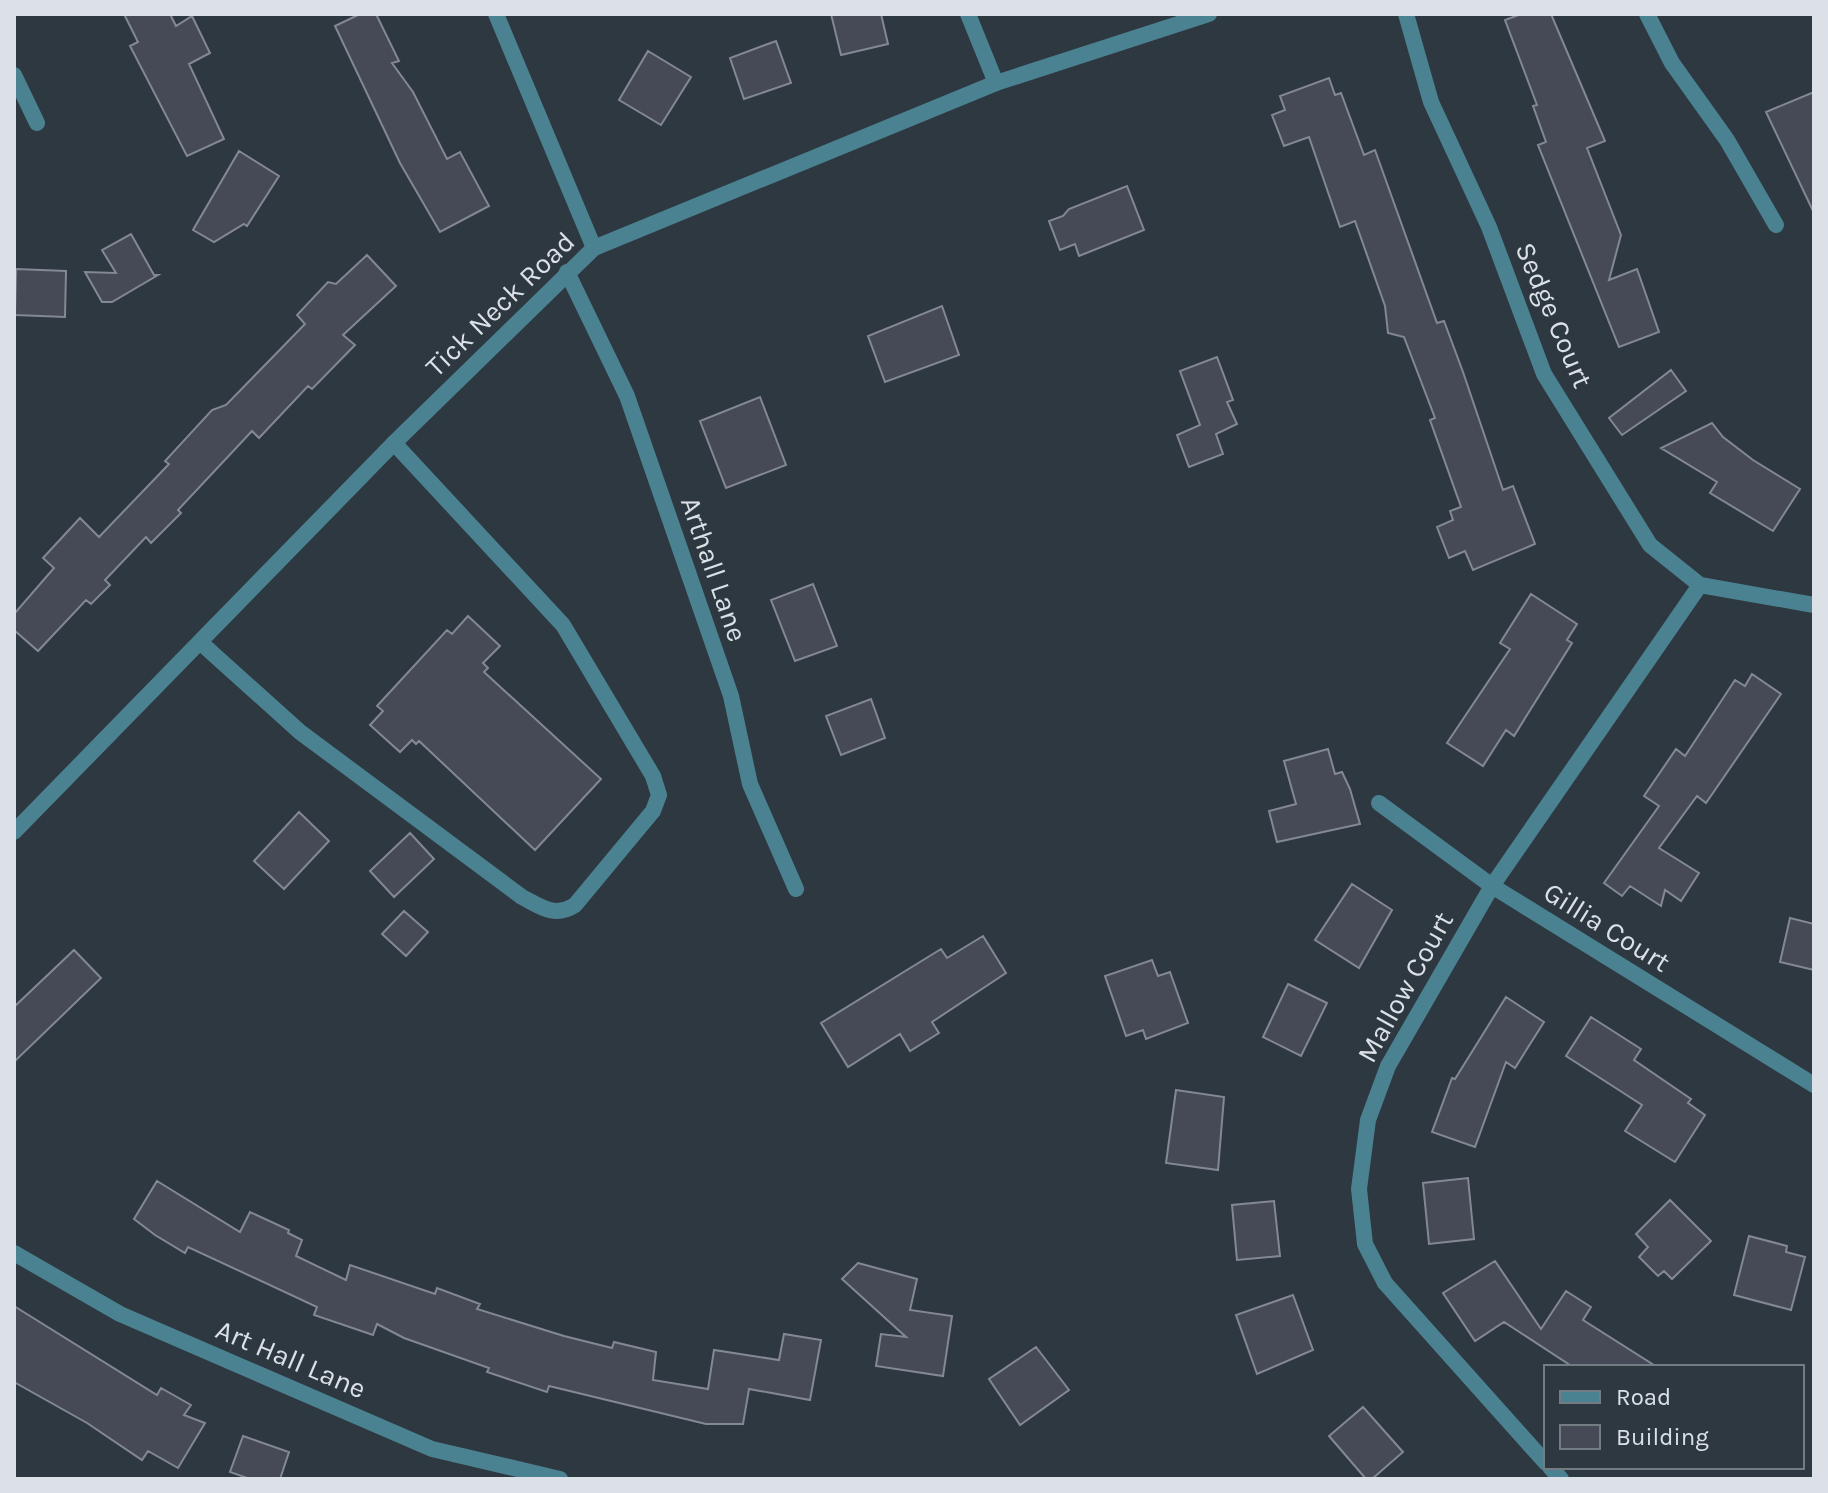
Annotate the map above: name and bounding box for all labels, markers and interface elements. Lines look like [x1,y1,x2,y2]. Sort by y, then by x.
street label: Tick Neck Road [419,225,581,383]
street label: Sedge Court [1509,237,1599,393]
street label: Arthall Lane [674,492,754,646]
street label: Gillia Court [1538,875,1676,979]
street label: Mallow Court [1350,906,1460,1068]
street label: Art Hall Lane [211,1313,371,1405]
legend [1544,1365,1804,1469]
text: Road [1616,1383,1671,1411]
text: Building [1616,1423,1709,1451]

